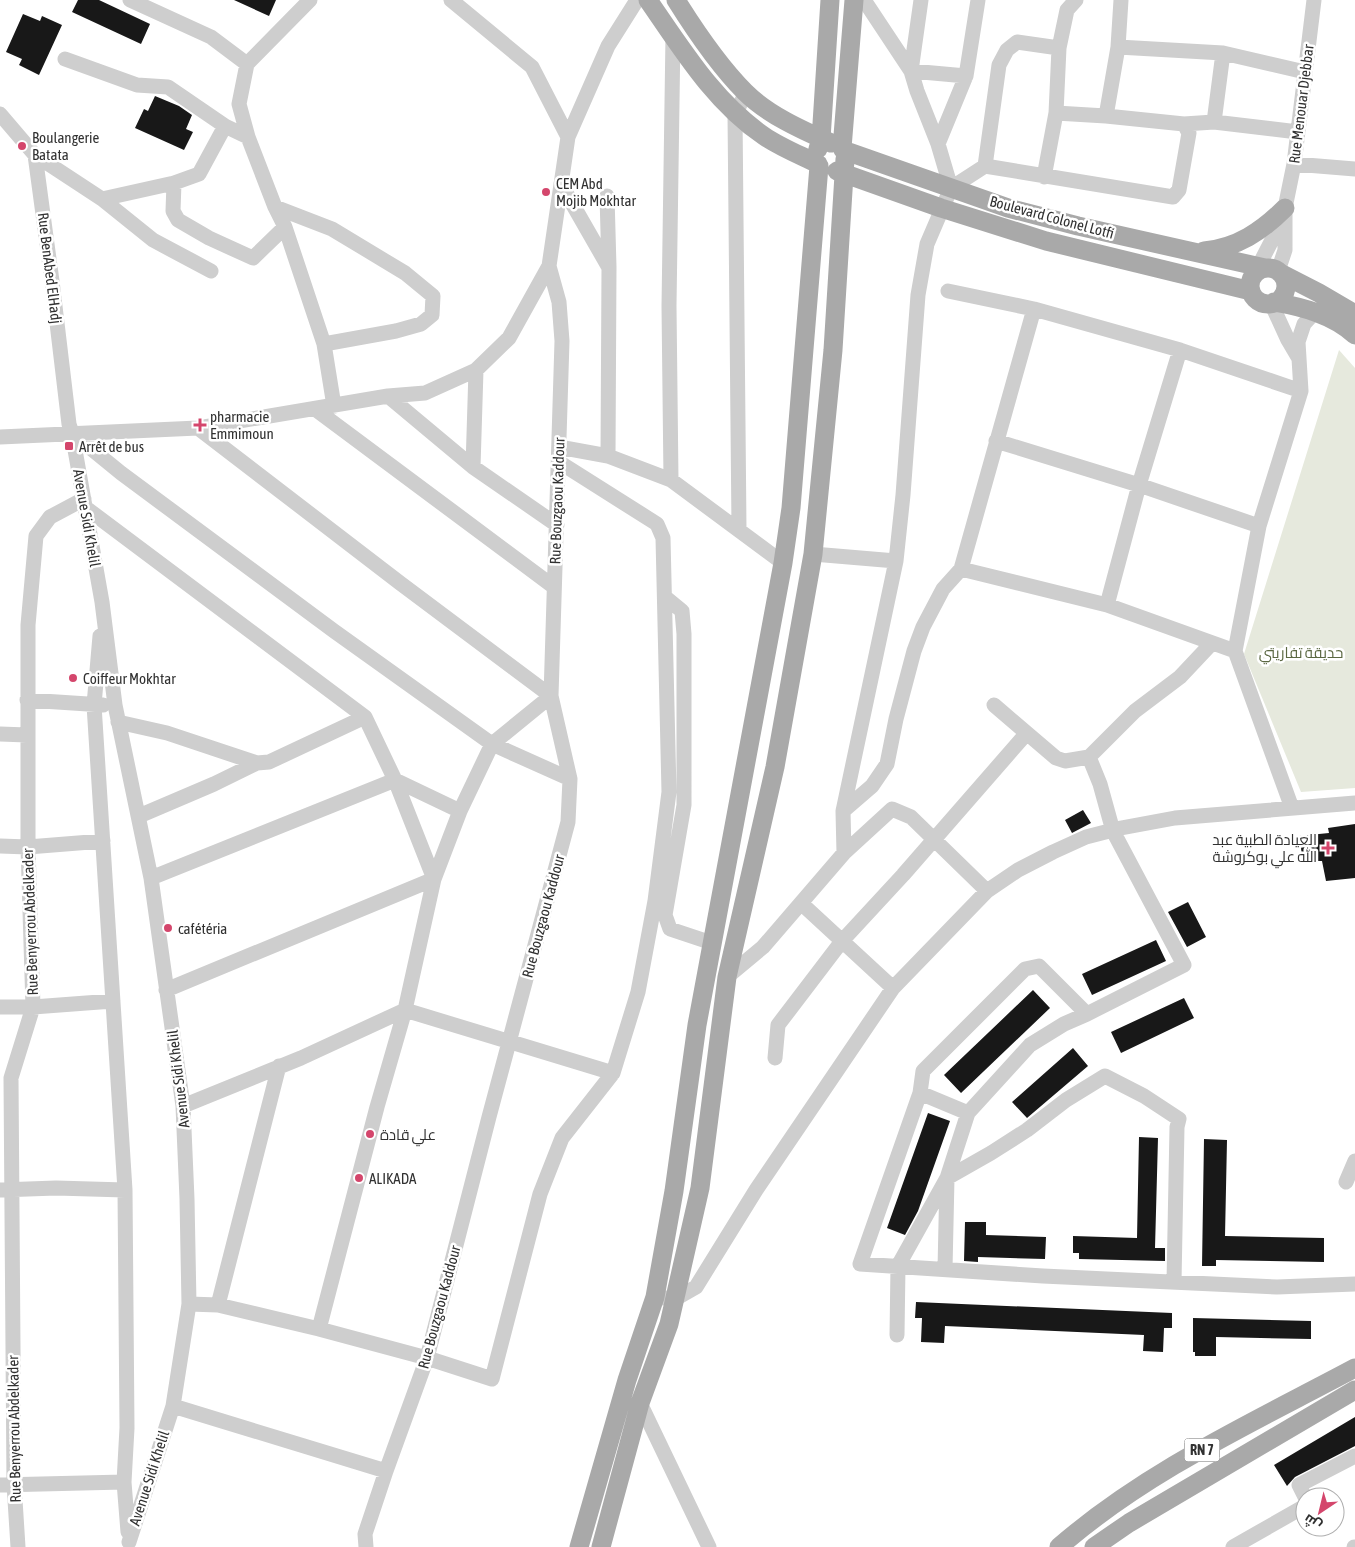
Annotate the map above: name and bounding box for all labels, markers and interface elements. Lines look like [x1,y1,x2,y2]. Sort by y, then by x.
street label: Rue Menouar Djebbar [1285,43,1317,164]
place label: Boulangerie Batata [32,129,99,163]
marker: Boulangerie Batata [16,140,28,152]
place label: CEM Abd Mojib Mokhtar [556,175,636,209]
marker: CEM Abd Mojib Mokhtar [540,186,552,198]
street label: Boulevard Colonel Lotfi [988,192,1116,242]
street label: Rue BenAbed ElHadj [35,211,65,325]
place label: pharmacie Emmimoun [210,408,274,442]
marker: pharmacie Emmimoun [194,419,206,431]
street label: Rue Bouzgaou Kaddour [546,437,568,565]
place label: Arrêt de bus [79,438,144,455]
marker: Arrêt de bus [63,440,75,452]
street label: Avenue Sidi Khelil [70,468,104,568]
park label: حديقة تفاريتي [1259,644,1343,665]
place label: Coiffeur Mokhtar [83,670,176,687]
marker: Coiffeur Mokhtar [67,672,79,684]
place label: العيادة الطبية عبد الله علي بوكروشة [1212,831,1317,869]
marker: العيادة الطبية عبد الله علي بوكروشة [1321,841,1335,855]
street label: Rue Benyerrou Abdelkader [19,848,41,996]
street label: Rue Bouzgaou Kaddour [518,852,568,979]
place label: cafétéria [178,920,227,937]
marker: cafétéria [162,922,174,934]
street label: Avenue Sidi Khelil [164,1029,192,1129]
place label: علي قادة [380,1126,436,1147]
marker: علي قادة [364,1128,376,1140]
place label: ALIKADA [369,1170,417,1187]
marker: ALIKADA [353,1172,365,1184]
street label: Rue Bouzgaou Kaddour [414,1243,464,1370]
street label: Rue Benyerrou Abdelkader [4,1355,24,1503]
street label: Avenue Sidi Khelil [126,1428,172,1528]
road number: RN 7 [1184,1438,1220,1462]
north arrow [1295,1487,1345,1537]
text: ش [1301,1510,1325,1534]

